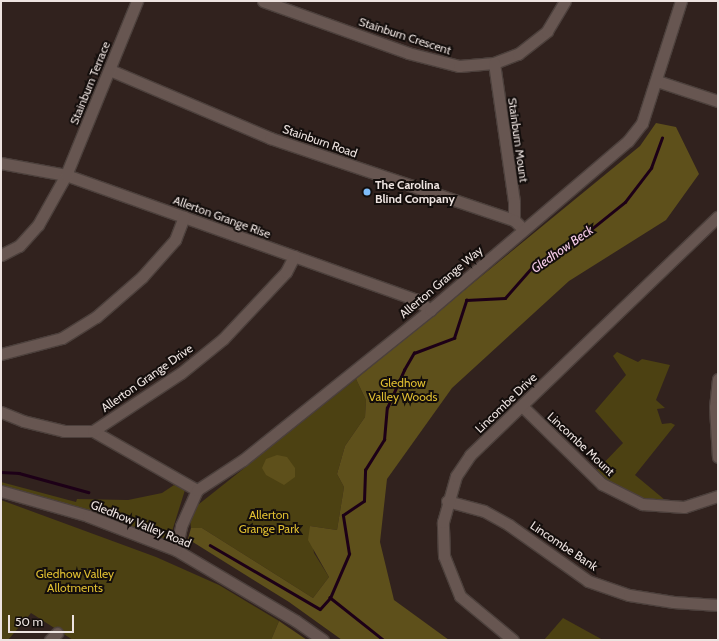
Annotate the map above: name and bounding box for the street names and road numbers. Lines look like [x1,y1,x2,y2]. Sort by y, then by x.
street label: Stainburn Crescent [357,14,453,58]
street label: Stainburn Terrace [67,39,113,127]
street label: Stainburn Mount [505,97,531,183]
street label: Stainburn Road [281,121,359,161]
street label: Allerton Grange Rise [171,193,273,241]
street label: Allerton Grange Way [396,243,486,321]
street label: Allerton Grange Drive [98,341,196,415]
street label: Lincombe Drive [472,370,540,436]
street label: Lincombe Mount [544,409,618,479]
street label: Gledhow Valley Road [89,497,193,551]
street label: Lincombe Bank [528,518,600,574]

